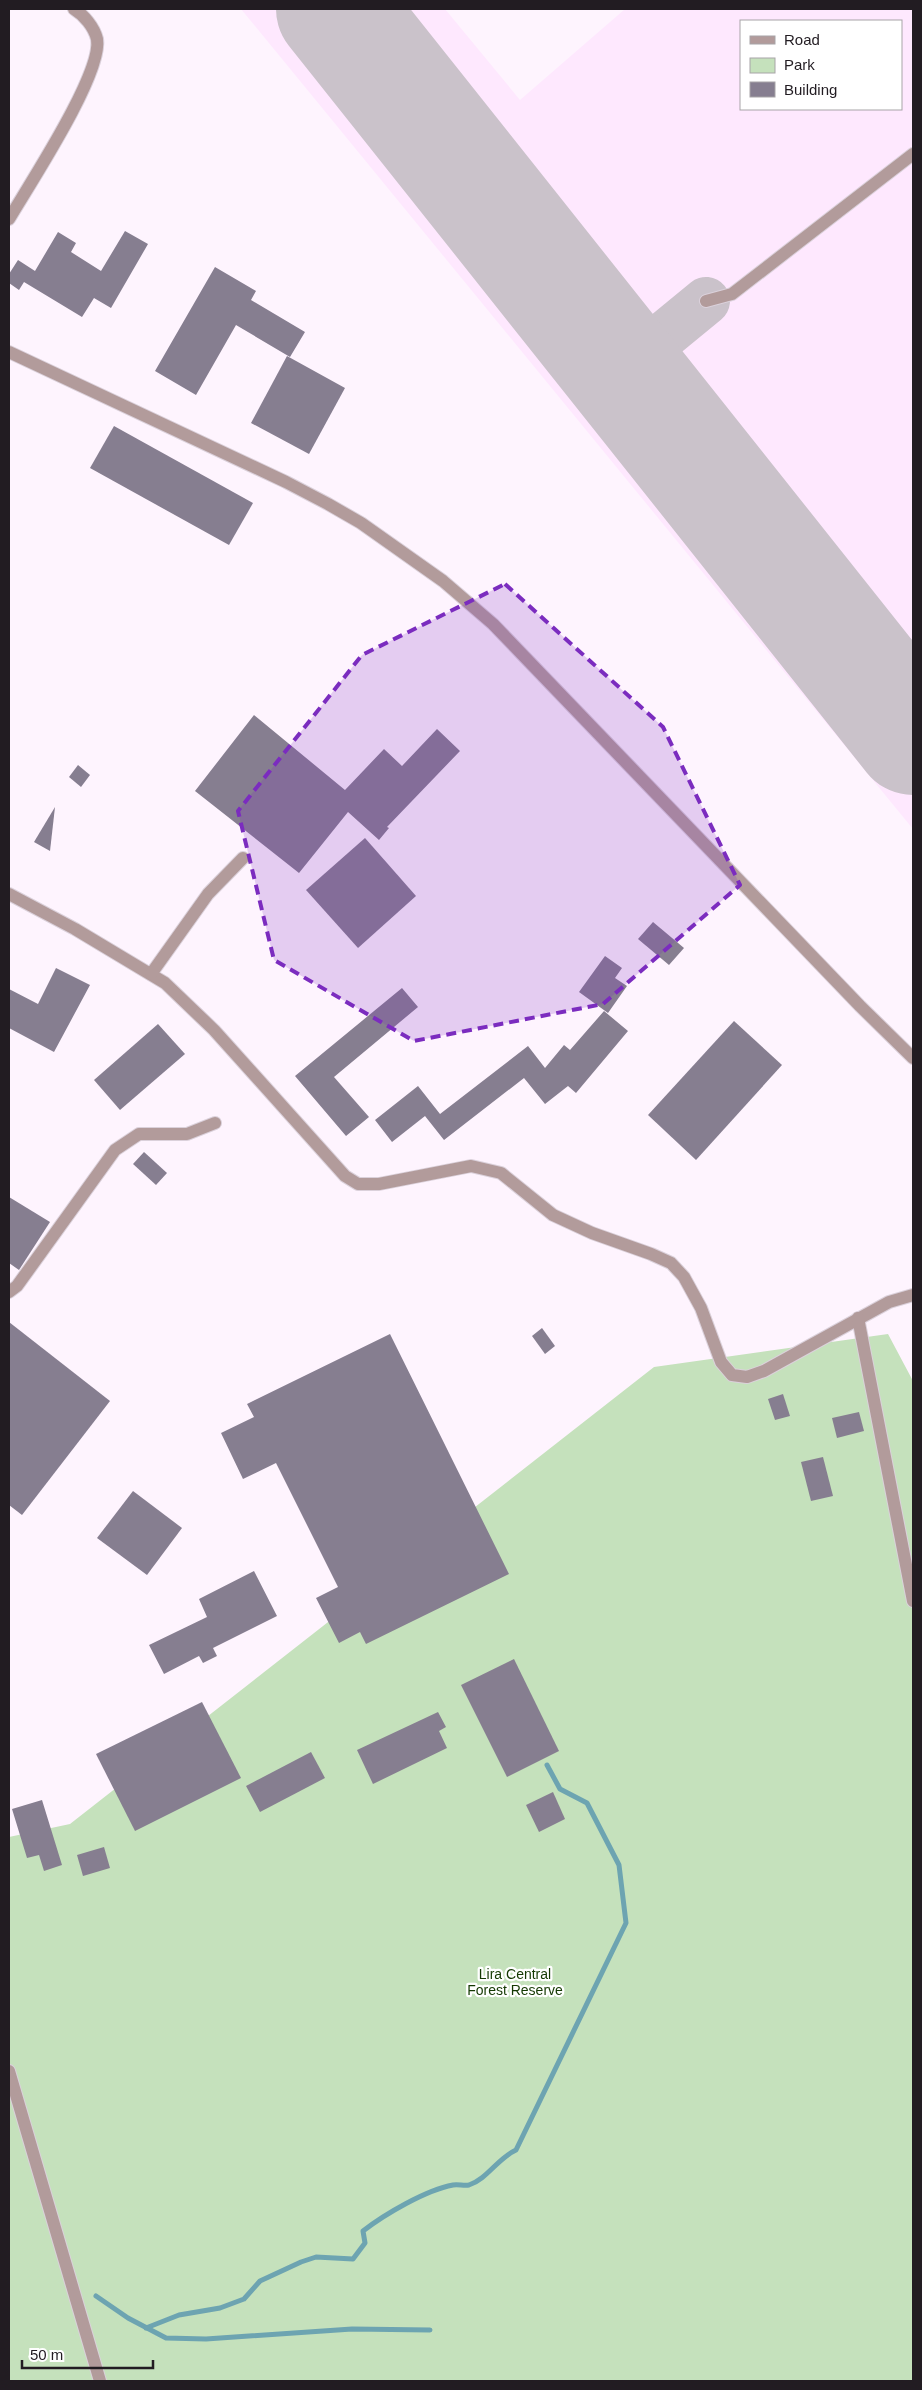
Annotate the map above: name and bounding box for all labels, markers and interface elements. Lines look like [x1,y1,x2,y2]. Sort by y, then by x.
legend [740,20,902,110]
text: Road [784,31,820,48]
text: Park [784,56,815,73]
text: Building [784,81,837,98]
park label: Lira Central Forest Reserve [467,1966,563,1998]
scale bar [22,2338,154,2370]
text: 50 m [30,2346,63,2363]

